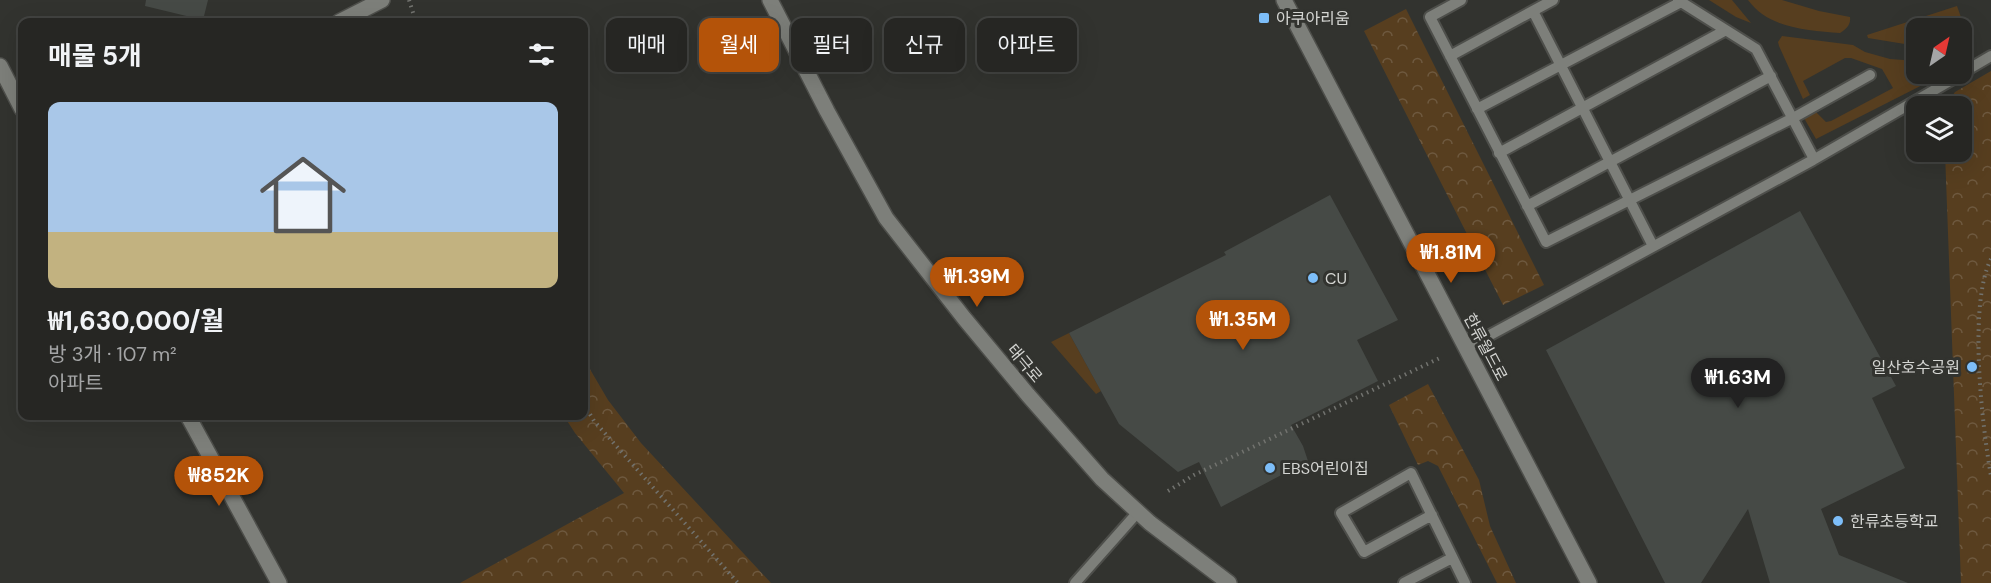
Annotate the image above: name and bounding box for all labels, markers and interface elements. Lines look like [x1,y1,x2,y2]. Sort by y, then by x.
place label: 아쿠아리움 [1276,8,1350,29]
marker: 아쿠아리움 [1257,11,1271,25]
chip: 매매 [606,18,687,72]
chip: 월세 [699,18,779,72]
chip: 필터 [791,18,872,72]
chip: 신규 [884,18,965,72]
chip: 아파트 [977,18,1077,72]
north arrow [1906,18,1972,84]
map controls [1906,18,1972,162]
icon: filters [525,38,558,71]
text: 매물 5개 [48,39,142,73]
button: layers [1906,96,1972,162]
icon: home [249,141,357,249]
pin: ₩1.81M [1402,233,1500,284]
text: ₩1.81M [1420,239,1482,265]
pin: ₩1.39M [928,257,1026,308]
text: ₩1.39M [944,263,1010,289]
place label: CU [1325,268,1347,289]
marker: CU [1306,271,1320,285]
pin: ₩1.35M [1194,300,1292,351]
text: ₩1,630,000/월 [48,304,224,338]
text: ₩1.35M [1210,306,1276,332]
street label: 한류월드로 [1459,310,1512,385]
street label: 태극로 [1002,340,1047,387]
text: 방 3개 · 107 m² [48,341,177,367]
place label: 일산호수공원 [1872,357,1960,378]
pin: ₩1.63M [1689,358,1787,409]
marker: 일산호수공원 [1965,360,1979,374]
text: ₩1.63M [1705,364,1771,390]
text: 아파트 [48,370,103,396]
pin: ₩852K [177,456,261,507]
place label: EBS어린이집 [1282,458,1369,479]
marker: EBS어린이집 [1263,461,1277,475]
text: ₩852K [188,462,250,488]
place label: 한류초등학교 [1850,511,1938,532]
marker: 한류초등학교 [1831,514,1845,528]

